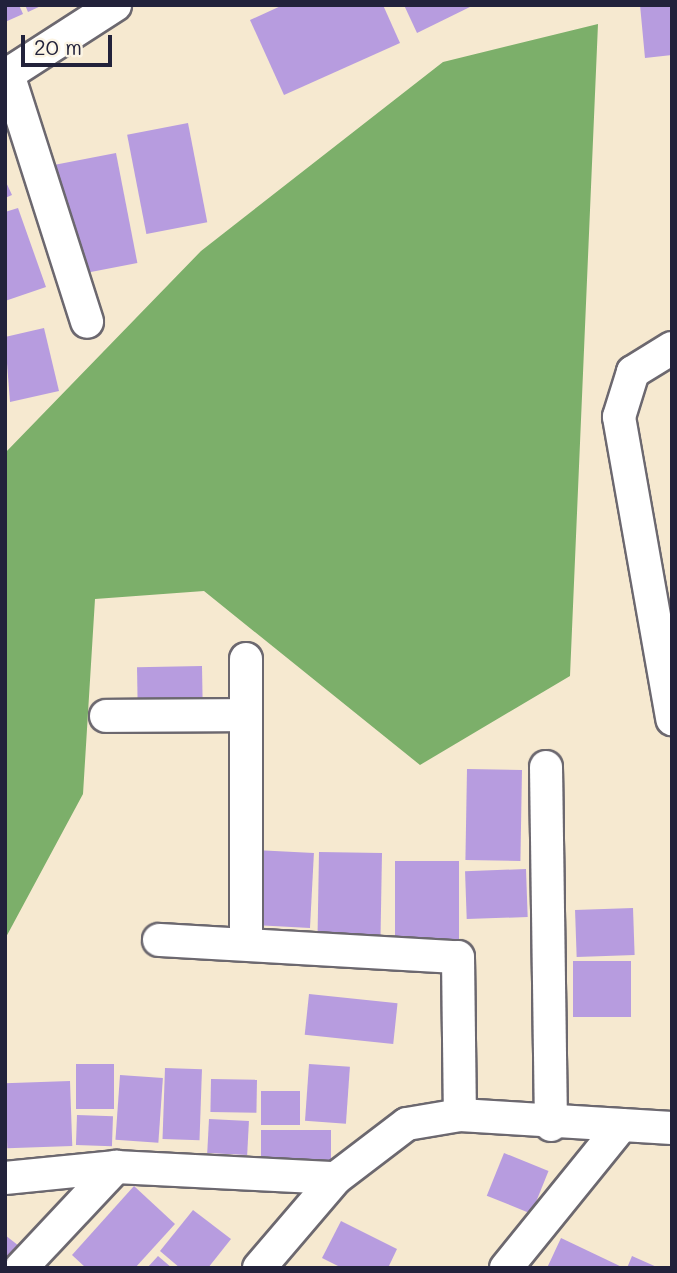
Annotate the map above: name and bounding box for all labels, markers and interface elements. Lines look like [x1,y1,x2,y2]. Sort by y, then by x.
scale bar [24,21,116,65]
text: 20 m [34,33,82,60]

